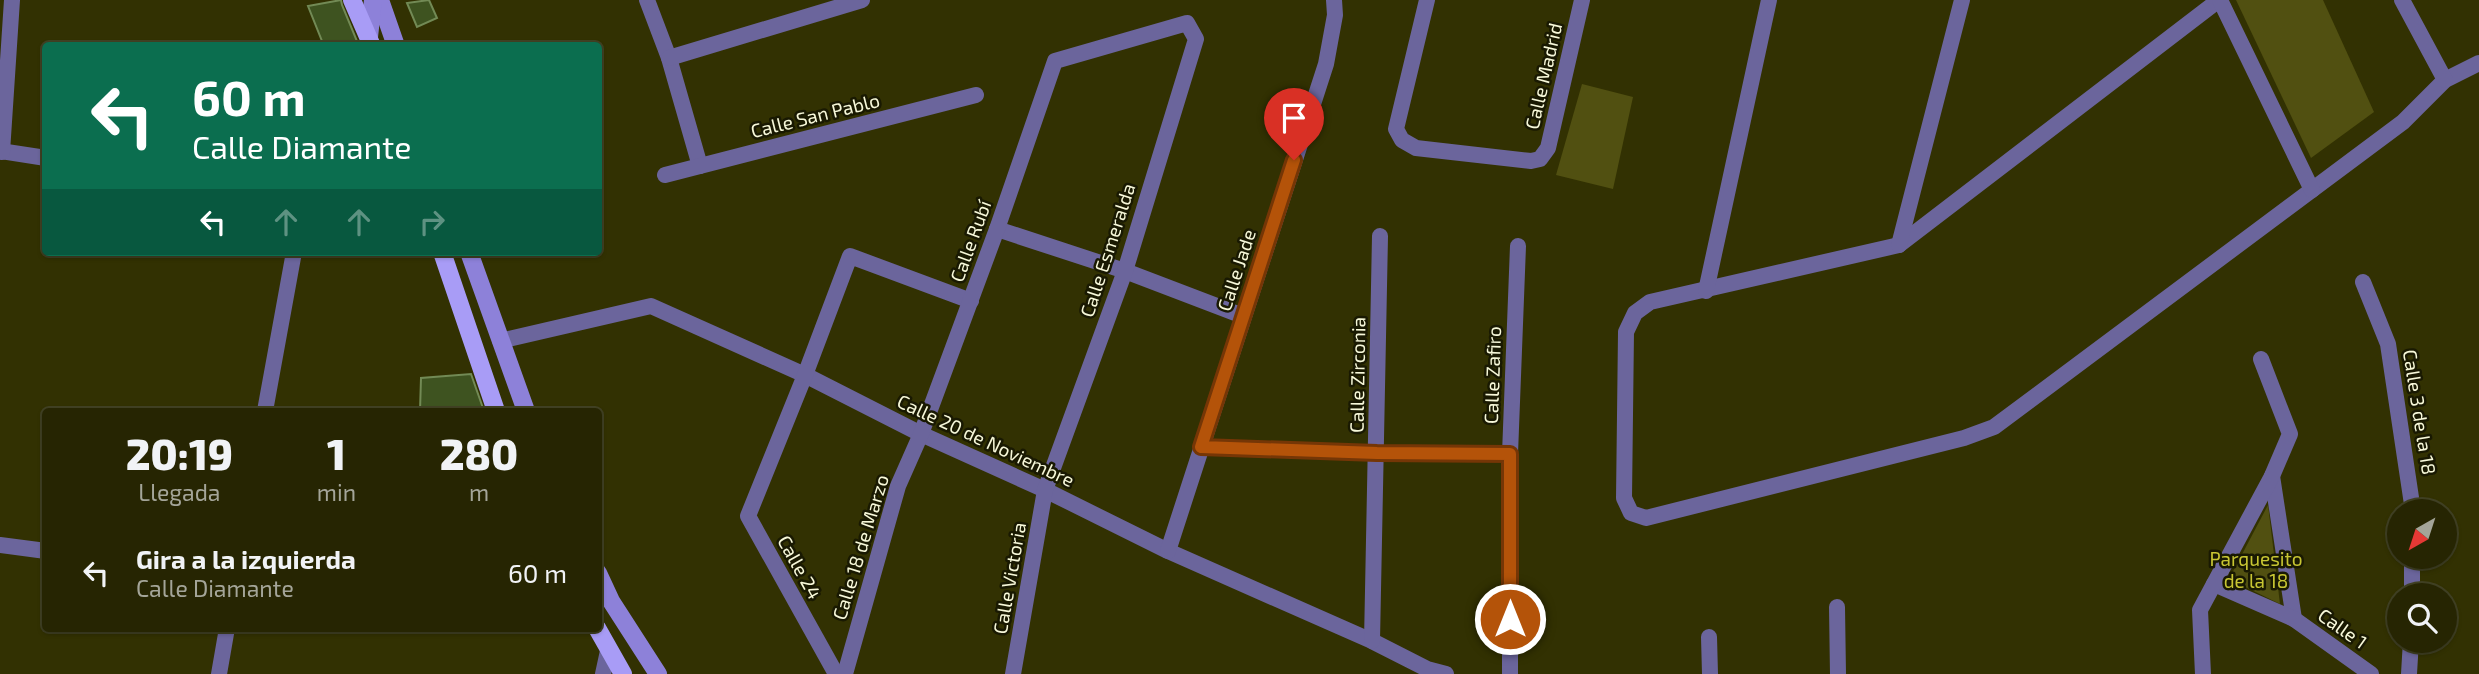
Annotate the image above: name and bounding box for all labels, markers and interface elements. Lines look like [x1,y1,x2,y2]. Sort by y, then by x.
street label: Calle Madrid [1520,21,1566,131]
text: 60 m [192,67,306,126]
icon: left [77,70,168,161]
street label: Calle San Pablo [748,88,882,142]
pin [1264,88,1324,160]
icon: arrive [1275,99,1313,137]
text: Calle Diamante [192,127,411,165]
street label: Calle Esmeralda [1075,180,1139,320]
street label: Calle Rubí [945,196,996,285]
icon: left [194,203,232,241]
icon: ahead [267,203,305,241]
icon: ahead [340,203,378,241]
icon: right [413,203,451,241]
street label: Calle Jade [1212,226,1260,314]
street label: Calle Zirconia [1344,317,1370,433]
street label: Calle Zafiro [1479,326,1505,424]
street label: Calle 3 de la 18 [2399,348,2441,476]
street label: Calle 20 de Noviembre [894,389,1078,491]
text: 20:19 [126,428,233,478]
text: 1 [327,428,346,478]
text: 280 [440,428,518,478]
street label: Calle 18 de Marzo [827,472,893,622]
text: Llegada [138,478,220,506]
text: min [317,478,356,506]
text: m [469,478,489,506]
north arrow [2387,499,2457,569]
map controls [2387,499,2457,653]
street label: Calle Victoria [988,520,1030,636]
street label: Calle 24 [773,531,827,603]
text: Gira a la izquierda [136,543,356,574]
park label: Parquesito de la 18 [2209,547,2303,592]
icon: left [77,554,115,592]
text: 60 m [508,557,567,588]
text: Calle Diamante [136,574,294,602]
position arrow [1473,582,1547,656]
button: search [2387,583,2457,653]
street label: Calle 1 [2314,603,2372,653]

